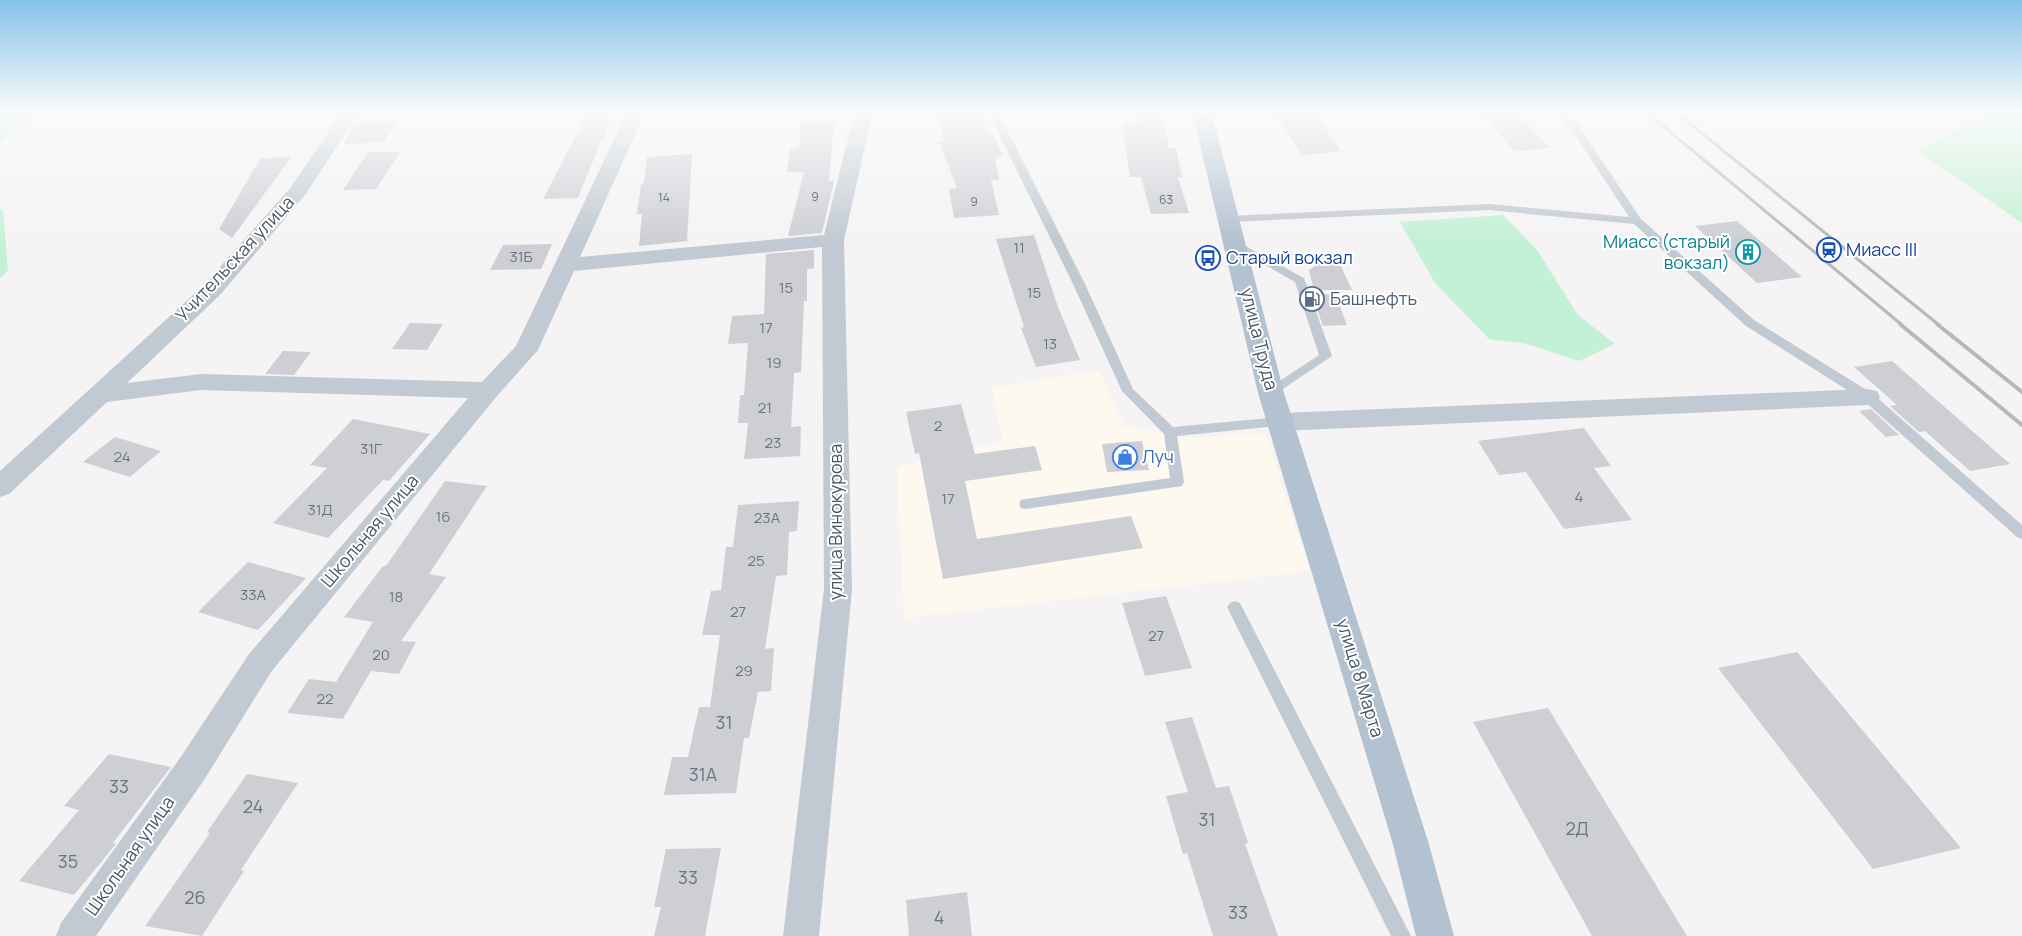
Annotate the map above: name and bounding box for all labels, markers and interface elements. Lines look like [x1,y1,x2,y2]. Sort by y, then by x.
house number: 9 [811,188,819,205]
house number: 14 [658,189,670,206]
street label: Учительская улица [170,190,299,326]
house number: 63 [1159,191,1173,208]
house number: 9 [970,193,978,210]
place label: Миасс (старый вокзал) [1603,229,1730,274]
house number: 11 [1013,237,1025,258]
station icon: Миасс III [1816,237,1842,263]
place label: Миасс III [1846,237,1917,261]
building icon: Миасс (старый вокзал) [1735,239,1761,265]
bus stop icon: Старый вокзал [1195,245,1221,271]
place label: Старый вокзал [1226,245,1353,269]
house number: 31Б [509,246,533,267]
house number: 15 [779,277,793,298]
house number: 15 [1027,282,1041,303]
street label: улица Труда [1236,285,1284,392]
fuel station icon: Башнефть [1299,286,1325,312]
place label: Башнефть [1330,286,1417,310]
house number: 17 [759,317,773,338]
house number: 13 [1043,333,1057,354]
house number: 19 [766,352,782,373]
house number: 21 [758,397,772,418]
house number: 2 [934,415,942,436]
house number: 23 [765,432,781,453]
house number: 31Г [360,438,382,459]
street label: улица Винокурова [823,444,847,600]
shop icon: Луч [1112,444,1138,470]
place label: Луч [1142,444,1174,468]
house number: 24 [113,446,131,467]
street label: Школьная улица [315,469,424,592]
house number: 4 [1575,486,1584,507]
house number: 17 [941,488,955,509]
house number: 31Д [307,499,333,520]
house number: 16 [435,506,451,527]
house number: 23А [754,507,781,528]
house number: 25 [747,550,765,571]
house number: 33А [240,584,267,605]
house number: 18 [389,586,403,607]
house number: 27 [730,601,746,622]
street label: улица 8 Марта [1331,615,1390,740]
house number: 27 [1148,625,1164,646]
house number: 20 [372,644,390,665]
house number: 29 [735,660,753,681]
house number: 22 [316,688,334,709]
house number: 31 [716,710,732,734]
house number: 31А [689,762,718,786]
house number: 33 [109,774,129,798]
street label: Школьная улица [79,791,179,920]
house number: 24 [243,794,263,818]
house number: 31 [1199,807,1215,831]
house number: 2Д [1565,816,1589,840]
house number: 35 [58,849,78,873]
house number: 33 [678,865,698,889]
house number: 26 [184,885,206,909]
house number: 33 [1228,900,1248,924]
house number: 4 [934,905,944,929]

